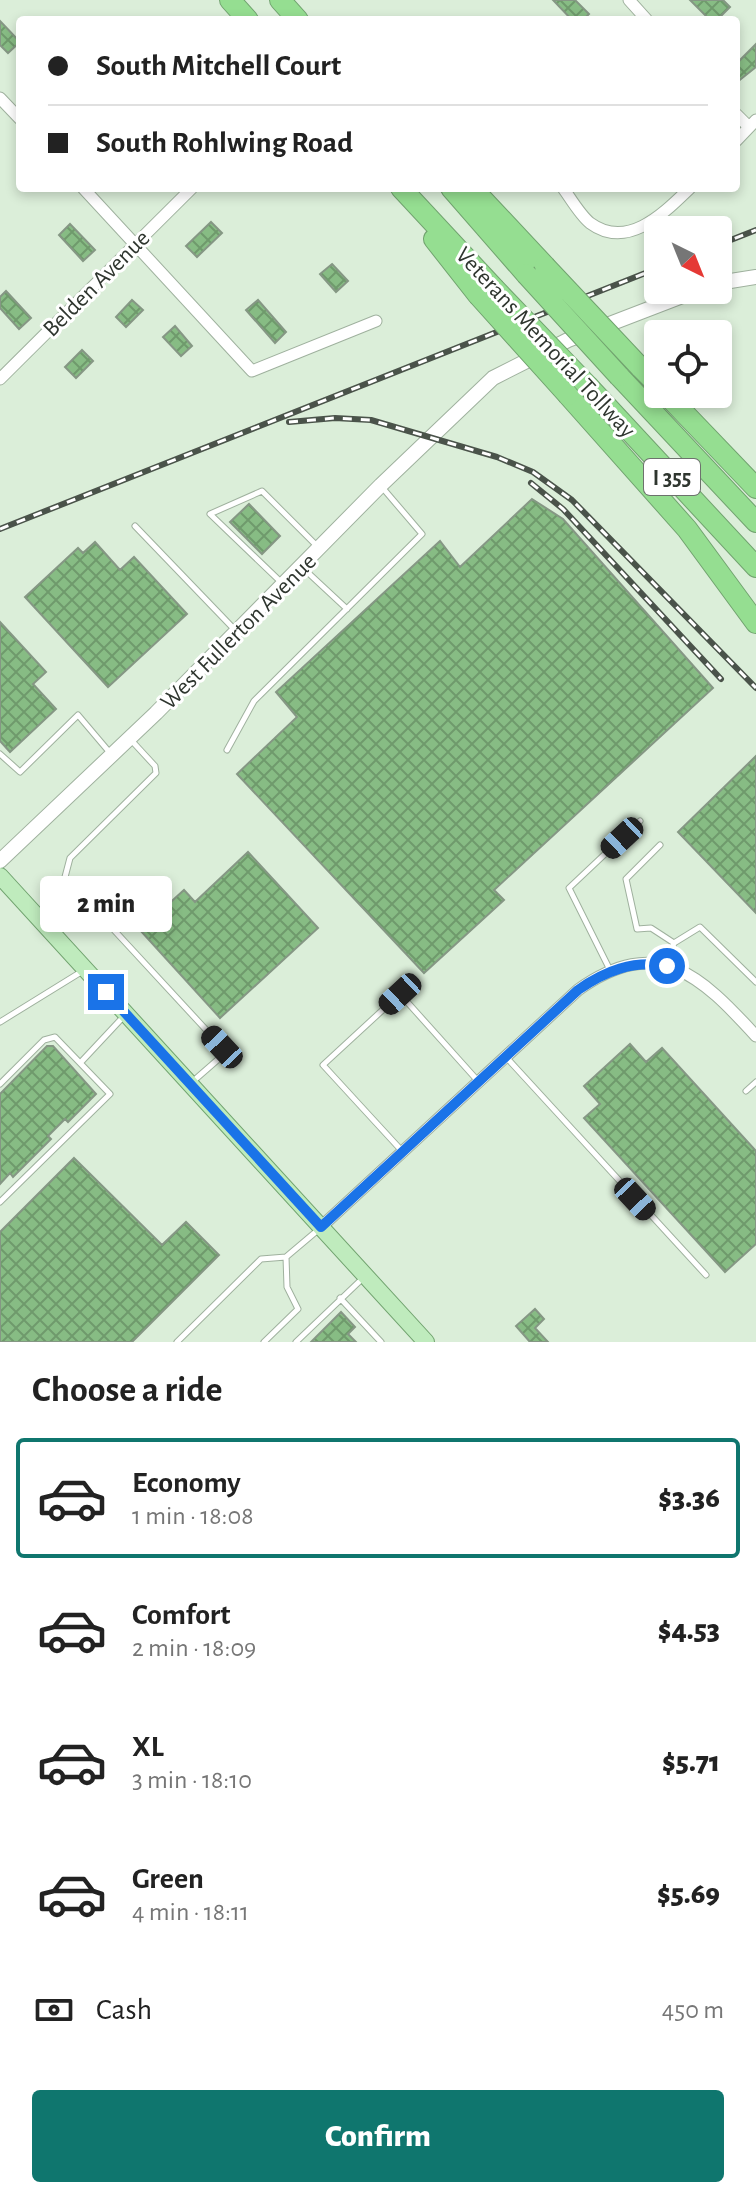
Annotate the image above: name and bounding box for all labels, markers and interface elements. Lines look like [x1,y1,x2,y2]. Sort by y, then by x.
text: South Mitchell Court [96,51,341,81]
text: South Rohlwing Road [96,128,353,158]
north arrow [644,216,732,304]
map controls [644,216,732,408]
street label: Belden Avenue [39,226,154,341]
street label: Veterans Memorial Tollway [451,243,640,443]
button: locate [644,320,732,408]
road number: I 355 [644,459,700,495]
street label: West Fullerton Avenue [156,549,321,714]
car [596,813,648,863]
callout: 2 min [40,876,172,932]
text: 2 min [77,891,135,917]
route start [649,948,685,984]
car [374,969,426,1019]
route end [88,974,124,1010]
car [197,1021,247,1073]
car [610,1173,660,1225]
text: Choose a ride [32,1372,222,1408]
icon: car [36,1462,108,1534]
text: Economy [132,1468,241,1498]
text: $3.36 [658,1483,720,1513]
text: 1 min · 18:08 [132,1503,254,1529]
icon: car [36,1594,108,1666]
text: Comfort [132,1600,231,1630]
text: $4.53 [658,1615,720,1645]
text: 2 min · 18:09 [132,1635,256,1661]
icon: car [36,1726,108,1798]
text: XL [132,1732,164,1762]
text: $5.71 [662,1747,720,1777]
text: 3 min · 18:10 [132,1767,252,1793]
icon: car [36,1858,108,1930]
text: Green [132,1864,204,1894]
text: $5.69 [657,1879,720,1909]
text: 4 min · 18:11 [132,1899,249,1925]
icon: cash [32,1988,76,2032]
text: Cash [96,1995,152,2025]
text: 450 m [662,1997,724,2023]
button: Confirm [32,2090,724,2182]

